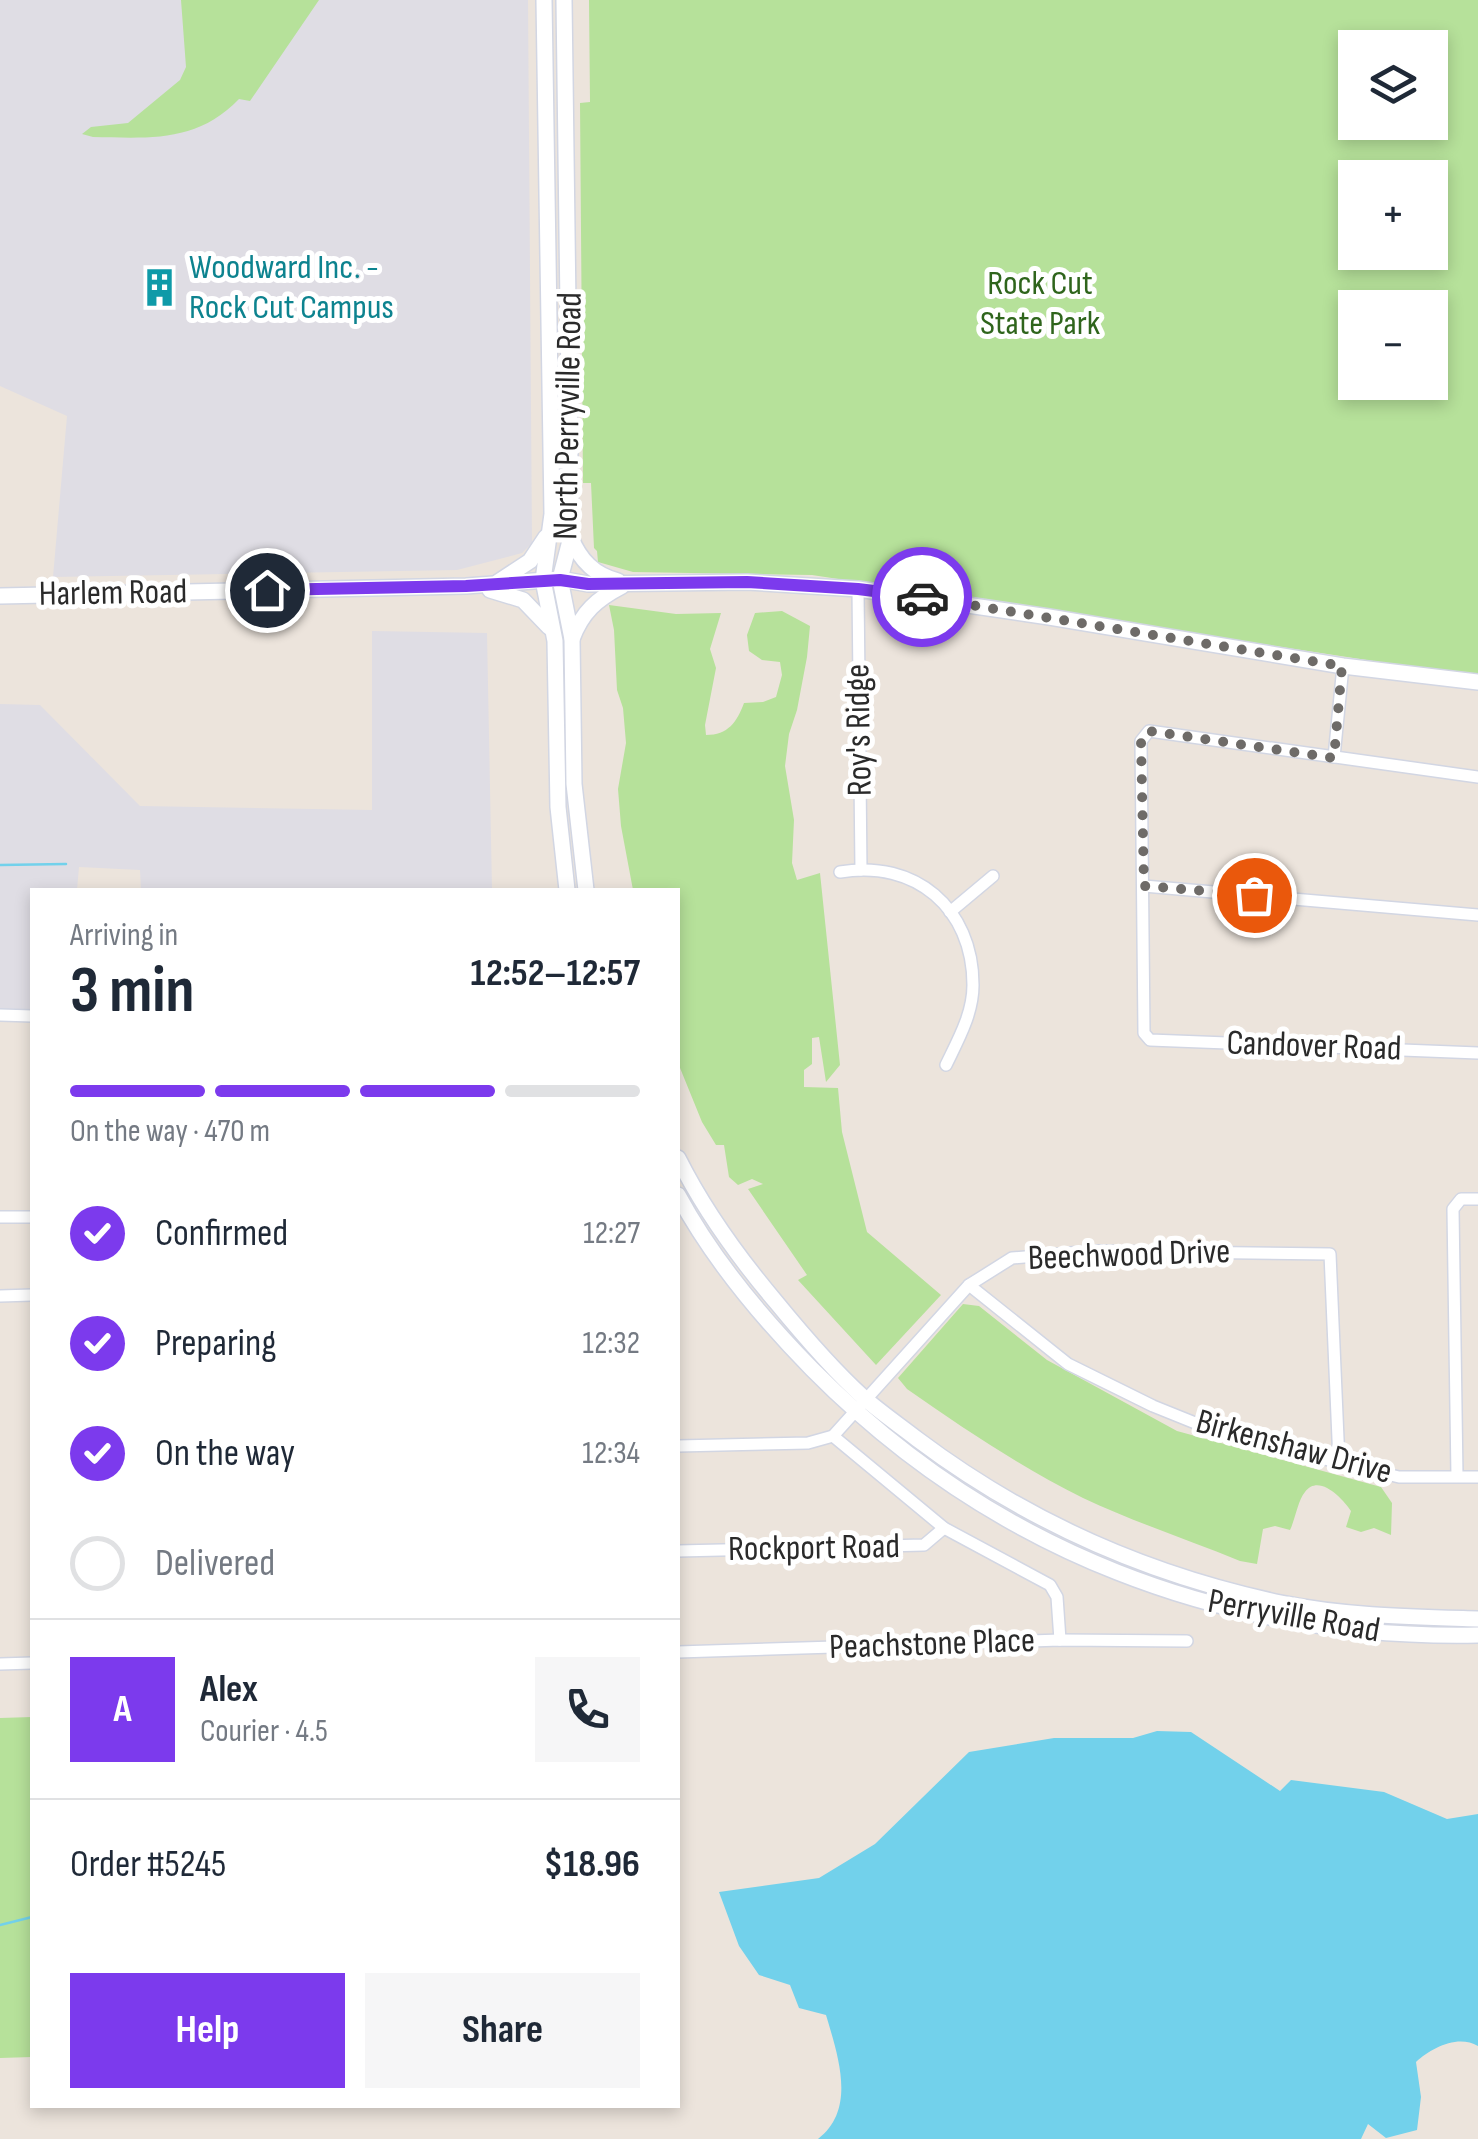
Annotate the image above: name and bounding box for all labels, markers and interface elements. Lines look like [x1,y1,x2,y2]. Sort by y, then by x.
map controls [1338,30,1448,400]
button: layers [1338,30,1448,140]
button: + [1338,160,1448,270]
place label: Woodward Inc. - Rock Cut Campus [189,246,394,329]
park label: Rock Cut State Park [980,262,1101,345]
building icon: Woodward Inc. - Rock Cut Campus [138,266,180,308]
button: − [1338,290,1448,400]
street label: North Perryville Road [544,292,592,540]
courier [872,547,972,647]
pin [225,548,310,633]
icon: home [240,563,295,618]
street label: Harlem Road [39,570,187,616]
icon: car [895,570,950,625]
street label: Roy's Ridge [836,663,882,797]
pin [1212,853,1297,938]
icon: bag [1227,868,1282,923]
text: Arriving in [70,916,178,955]
text: 12:52–12:57 [471,951,640,996]
text: 3 min [70,953,194,1031]
street label: Candover Road [1226,1021,1402,1071]
text: On the way · 470 m [70,1112,270,1151]
icon: check [70,1206,125,1261]
text: Confirmed [155,1211,288,1256]
text: 12:27 [583,1214,640,1253]
street label: Beechwood Drive [1027,1230,1231,1280]
icon: check [70,1316,125,1371]
text: Preparing [155,1321,276,1366]
text: 12:32 [583,1324,640,1363]
street label: Birkenshaw Drive [1191,1400,1397,1494]
icon: check [70,1426,125,1481]
text: On the way [155,1431,295,1476]
text: 12:34 [582,1434,640,1473]
street label: Rockport Road [728,1525,900,1571]
text: Delivered [155,1541,275,1586]
street label: Perryville Road [1205,1580,1383,1652]
street label: Peachstone Place [828,1619,1036,1669]
button: phone [535,1657,640,1762]
text: Alex [200,1667,258,1712]
text: A [113,1687,132,1732]
text: Courier · 4.5 [200,1712,328,1751]
text: Order #5245 [70,1842,226,1887]
text: $18.96 [544,1842,640,1887]
button: Help [70,1973,345,2088]
button: Share [365,1973,640,2088]

